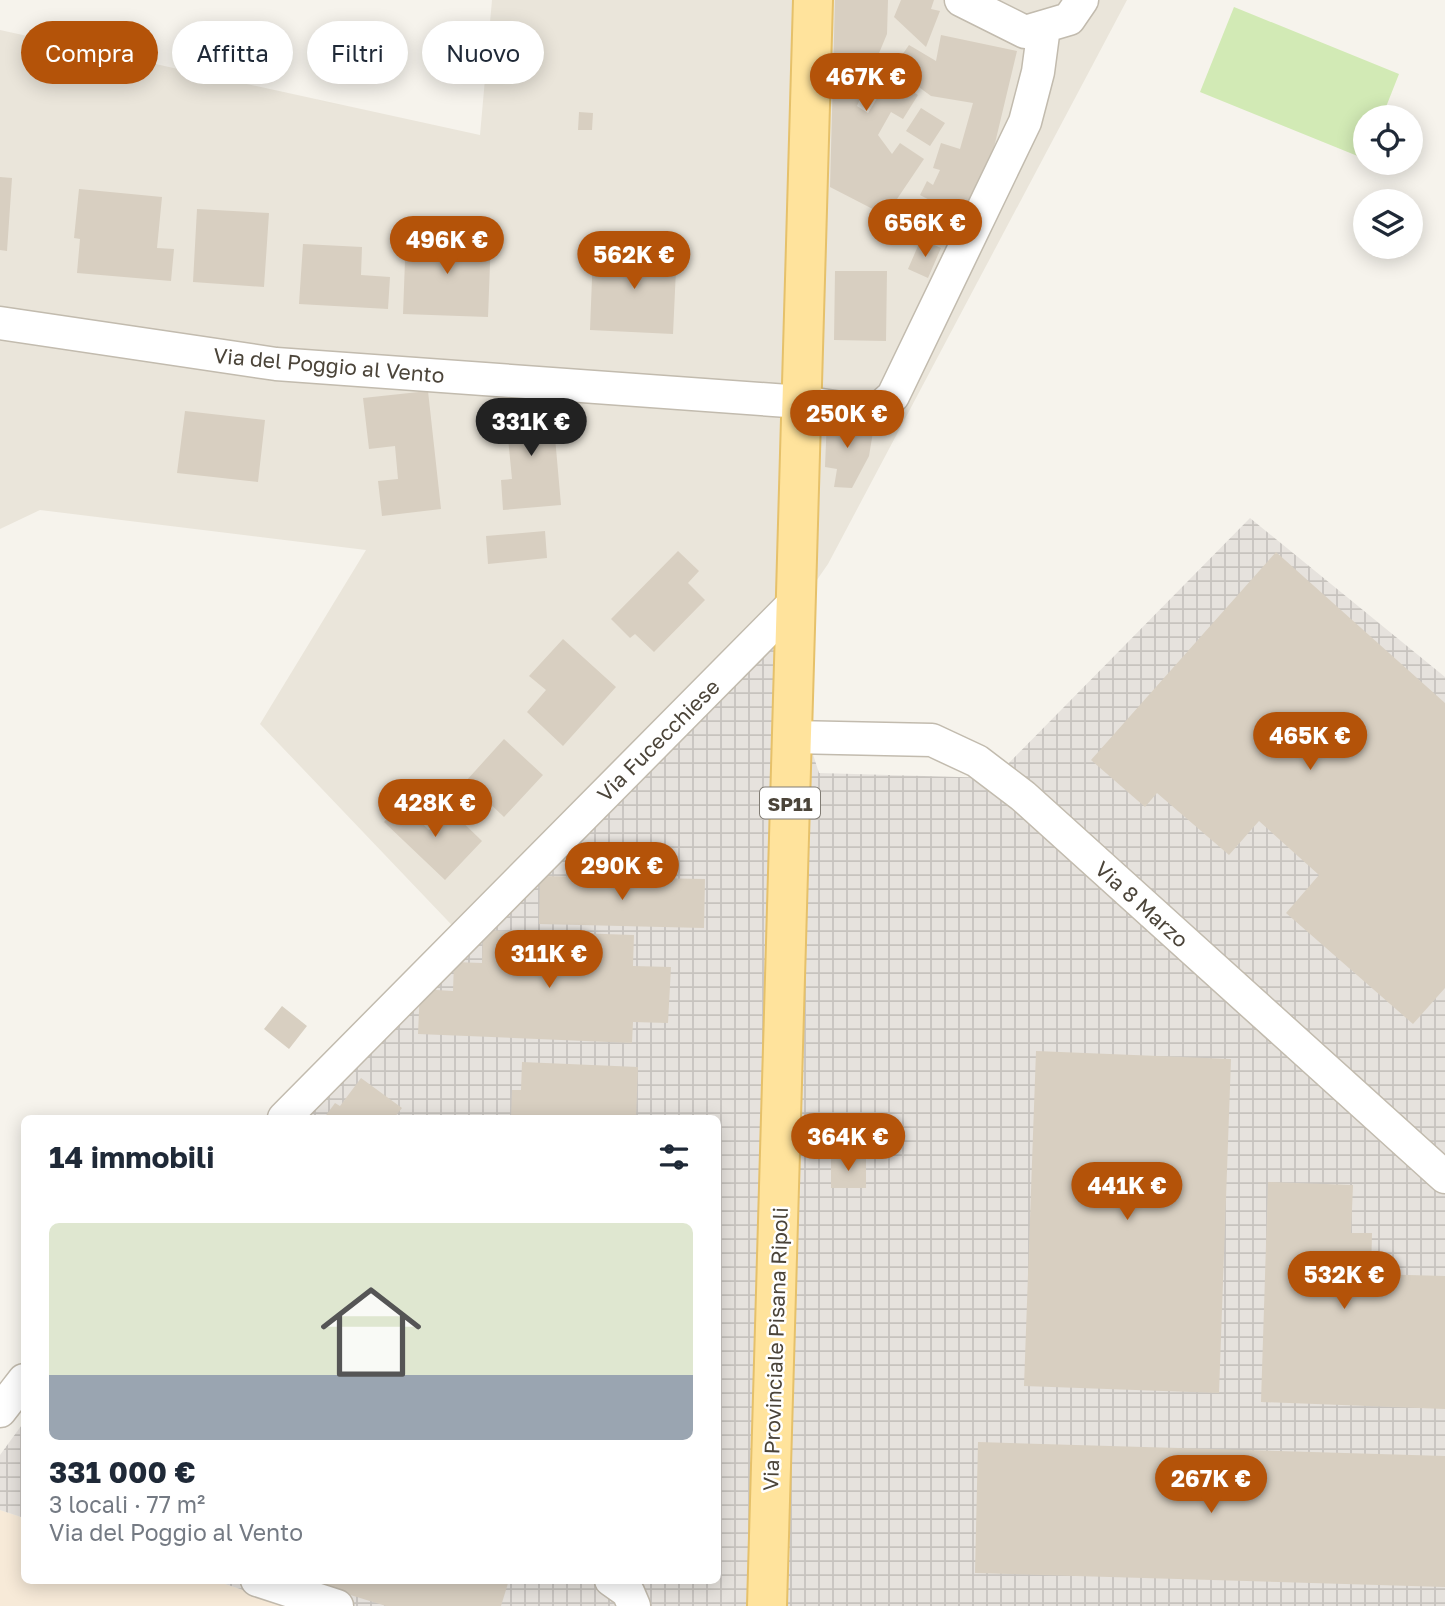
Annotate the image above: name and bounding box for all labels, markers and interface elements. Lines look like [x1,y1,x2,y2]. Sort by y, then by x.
chip: Compra [21,21,158,84]
chip: Affitta [172,21,293,84]
chip: Filtri [307,21,408,84]
chip: Nuovo [422,21,544,84]
pin: 467K € [809,54,923,113]
text: 467K € [826,62,906,90]
map controls [1353,105,1423,259]
button: locate [1353,105,1423,175]
button: layers [1353,189,1423,259]
pin: 656K € [868,200,982,259]
text: 656K € [884,208,966,236]
pin: 496K € [390,216,504,276]
text: 496K € [406,225,488,253]
pin: 562K € [577,232,691,291]
text: 562K € [593,240,675,268]
street label: Via del Poggio al Vento [212,342,446,388]
pin: 250K € [790,391,904,450]
pin: 331K € [474,398,588,458]
text: 250K € [806,399,888,427]
text: 331K € [492,407,570,435]
street label: Via Fucecchiese [591,673,725,807]
pin: 465K € [1253,712,1367,772]
text: 465K € [1269,721,1351,749]
pin: 428K € [378,780,492,839]
text: 428K € [394,788,476,816]
road number: SP11 [760,788,820,818]
pin: 290K € [565,842,679,902]
text: 290K € [581,851,663,879]
street label: Via 8 Marzo [1090,855,1194,953]
pin: 311K € [492,930,606,990]
text: 311K € [511,939,587,967]
pin: 364K € [791,1114,905,1173]
text: 364K € [807,1122,889,1150]
icon: filters [655,1138,693,1176]
text: 14 immobili [49,1139,214,1175]
pin: 441K € [1070,1162,1184,1222]
text: 441K € [1087,1171,1167,1199]
street label: Via Provinciale Pisana Ripoli [757,1207,793,1491]
pin: 532K € [1287,1252,1401,1311]
text: 532K € [1304,1260,1384,1288]
icon: home [308,1269,434,1395]
text: 331 000 € [49,1454,196,1490]
pin: 267K € [1154,1456,1268,1515]
text: 267K € [1171,1464,1251,1492]
text: 3 locali · 77 m² [49,1490,205,1518]
text: Via del Poggio al Vento [49,1518,303,1546]

